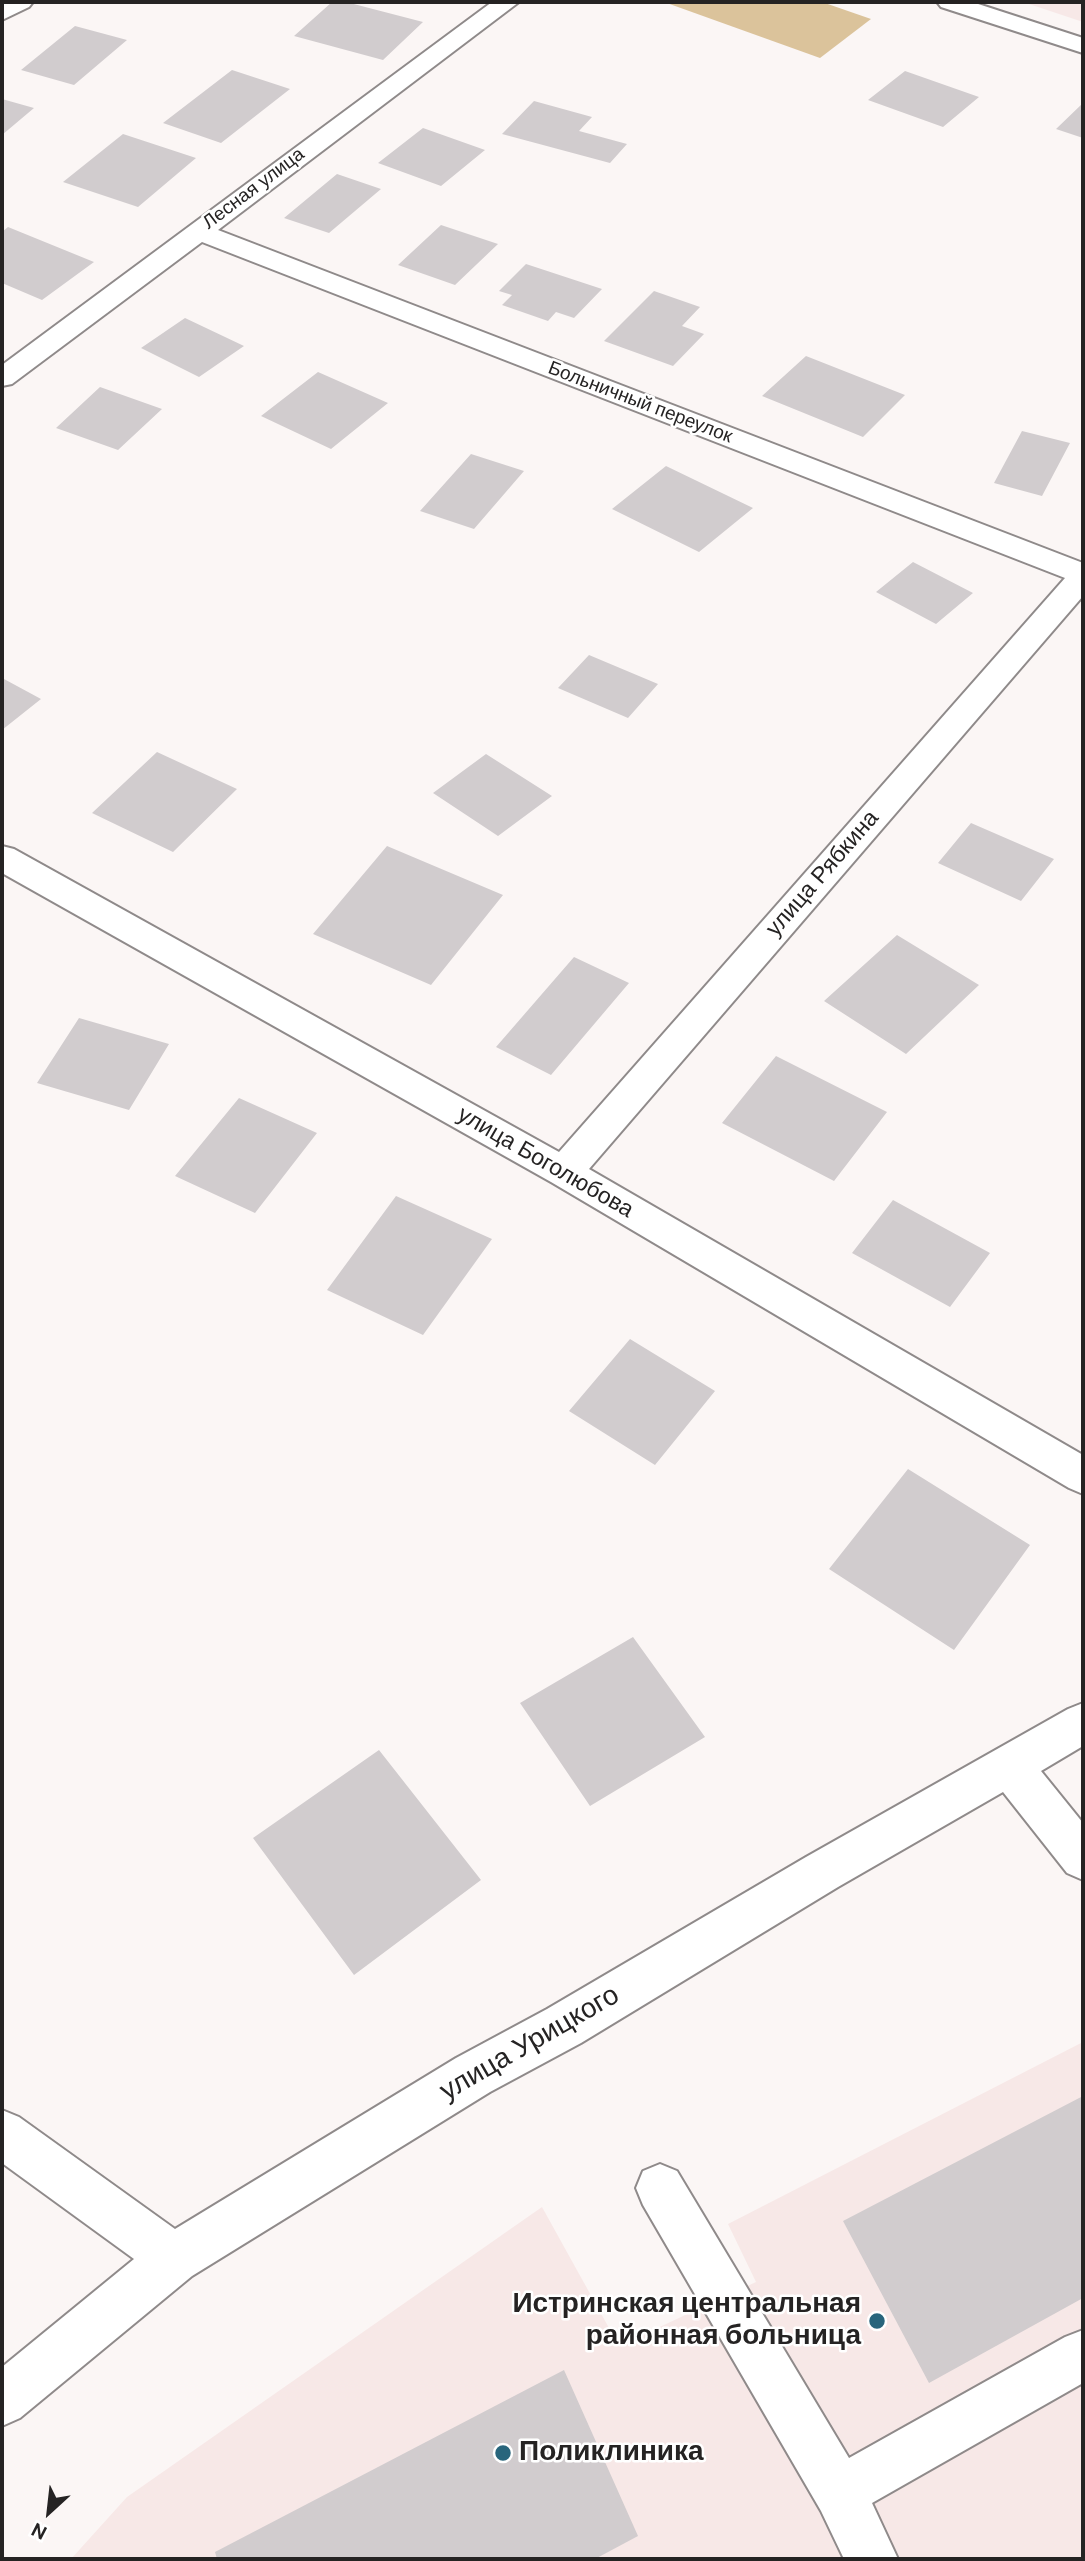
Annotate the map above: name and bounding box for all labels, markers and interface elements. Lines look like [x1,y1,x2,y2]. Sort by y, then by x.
street label: Лесная улица [199,143,309,235]
street label: Больничный переулок [545,357,735,449]
street label: улица Рябкина [761,805,885,943]
street label: улица Боголюбова [452,1101,638,1225]
street label: улица Урицкого [434,1979,626,2109]
place label: Истринская центральная районная больница [512,2288,861,2354]
marker: Истринская центральная районная больница [867,2311,887,2331]
place label: Поликлиника [519,2436,704,2470]
marker: Поликлиника [493,2443,513,2463]
north arrow [14,2477,84,2547]
text: N [27,2517,51,2545]

